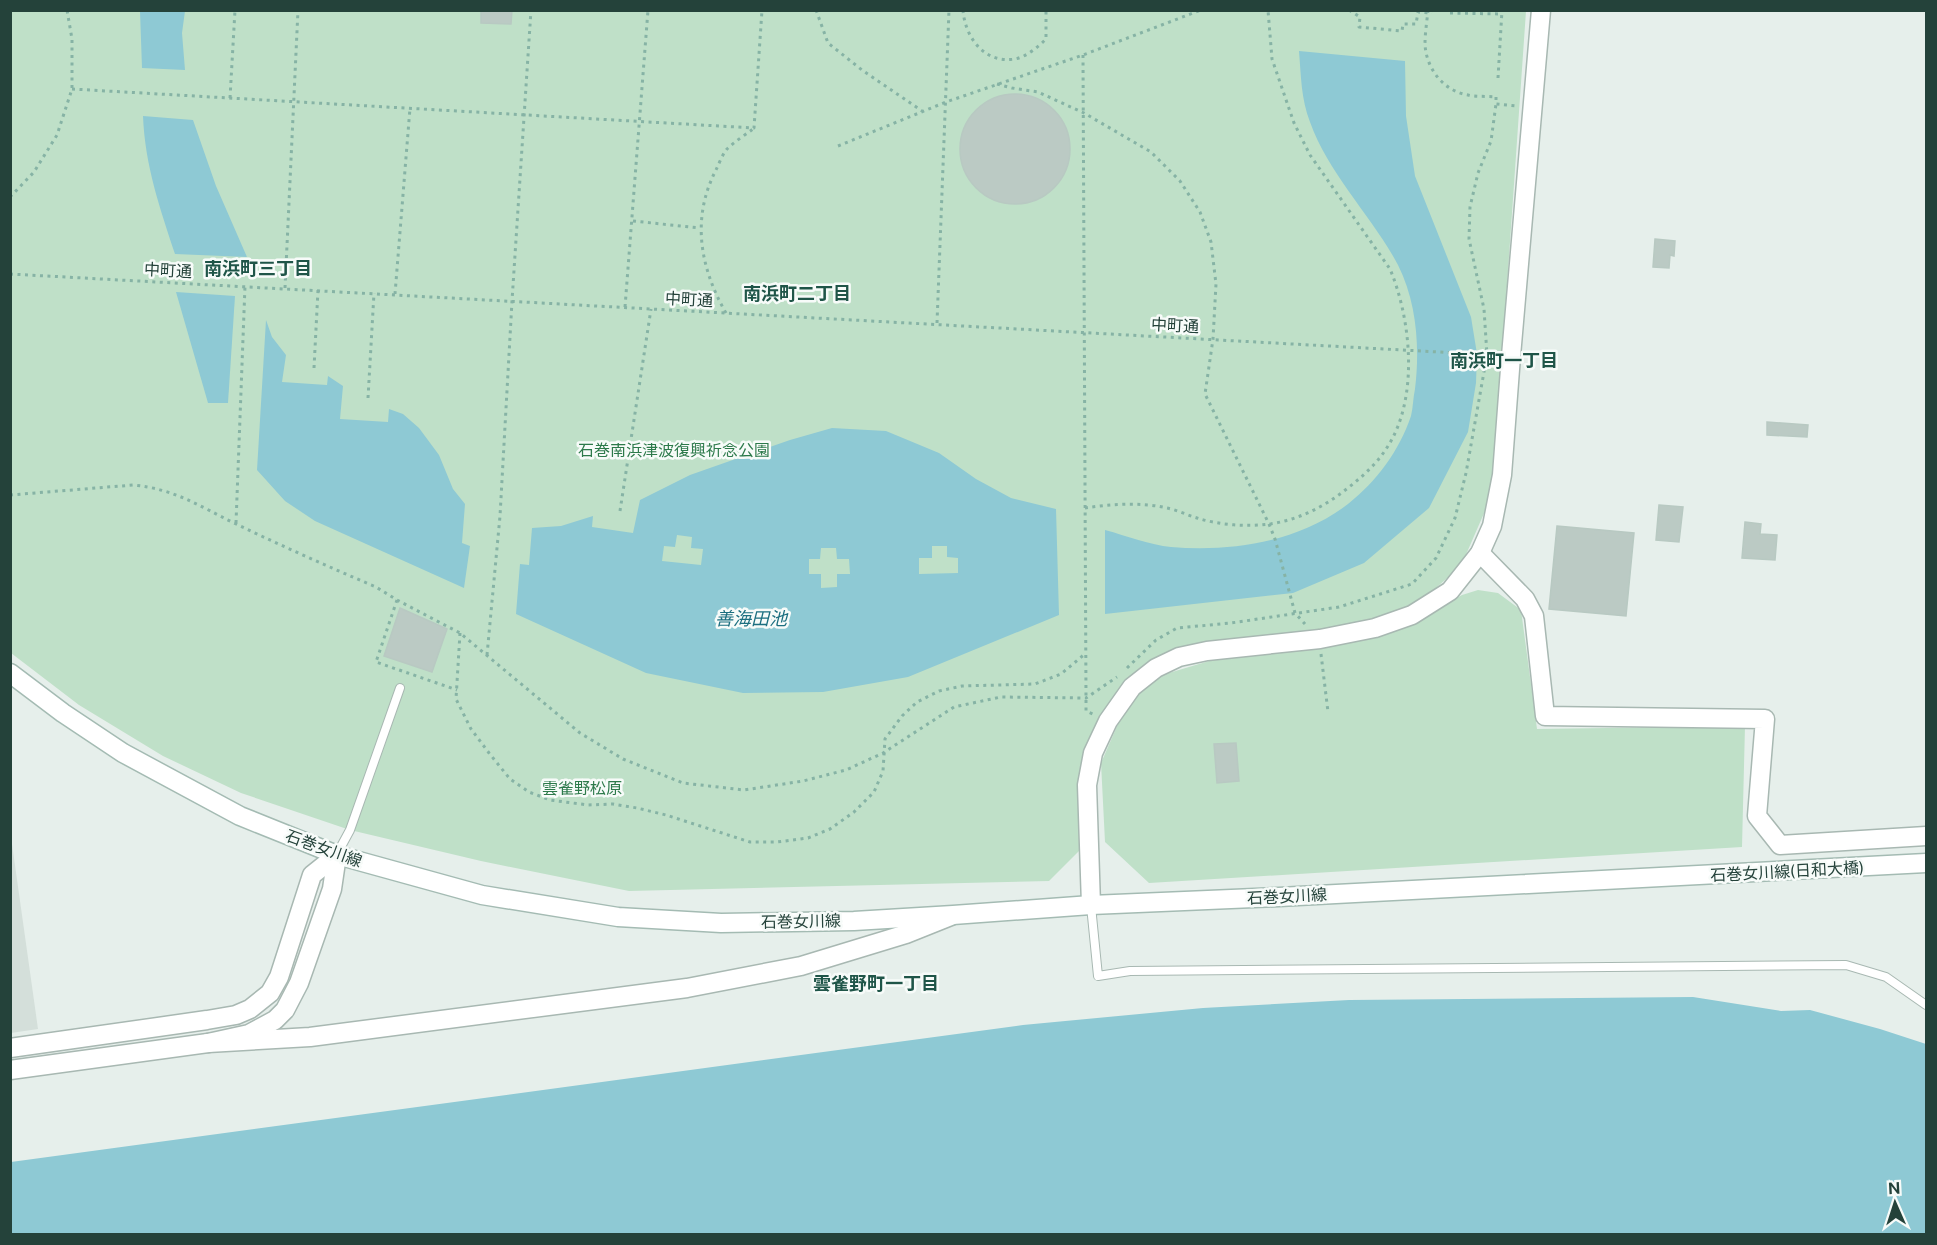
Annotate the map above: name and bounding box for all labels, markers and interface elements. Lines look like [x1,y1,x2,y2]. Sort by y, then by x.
district label: 南浜町三丁目 [204,258,312,279]
street label: 中町通 [144,260,192,281]
district label: 南浜町二丁目 [743,283,851,304]
street label: 中町通 [665,289,713,310]
street label: 中町通 [1151,315,1199,336]
district label: 南浜町一丁目 [1450,350,1558,371]
park label: 石巻南浜津波復興祈念公園 [578,441,770,460]
water label: 善海田池 [715,608,789,629]
park label: 雲雀野松原 [542,779,622,798]
street label: 石巻女川線 [283,826,365,871]
street label: 石巻女川線(日和大橋) [1710,858,1864,885]
street label: 石巻女川線 [1247,885,1327,908]
street label: 石巻女川線 [761,911,841,932]
district label: 雲雀野町一丁目 [813,973,939,994]
north arrow [1865,1173,1925,1233]
text: N [1887,1179,1901,1198]

